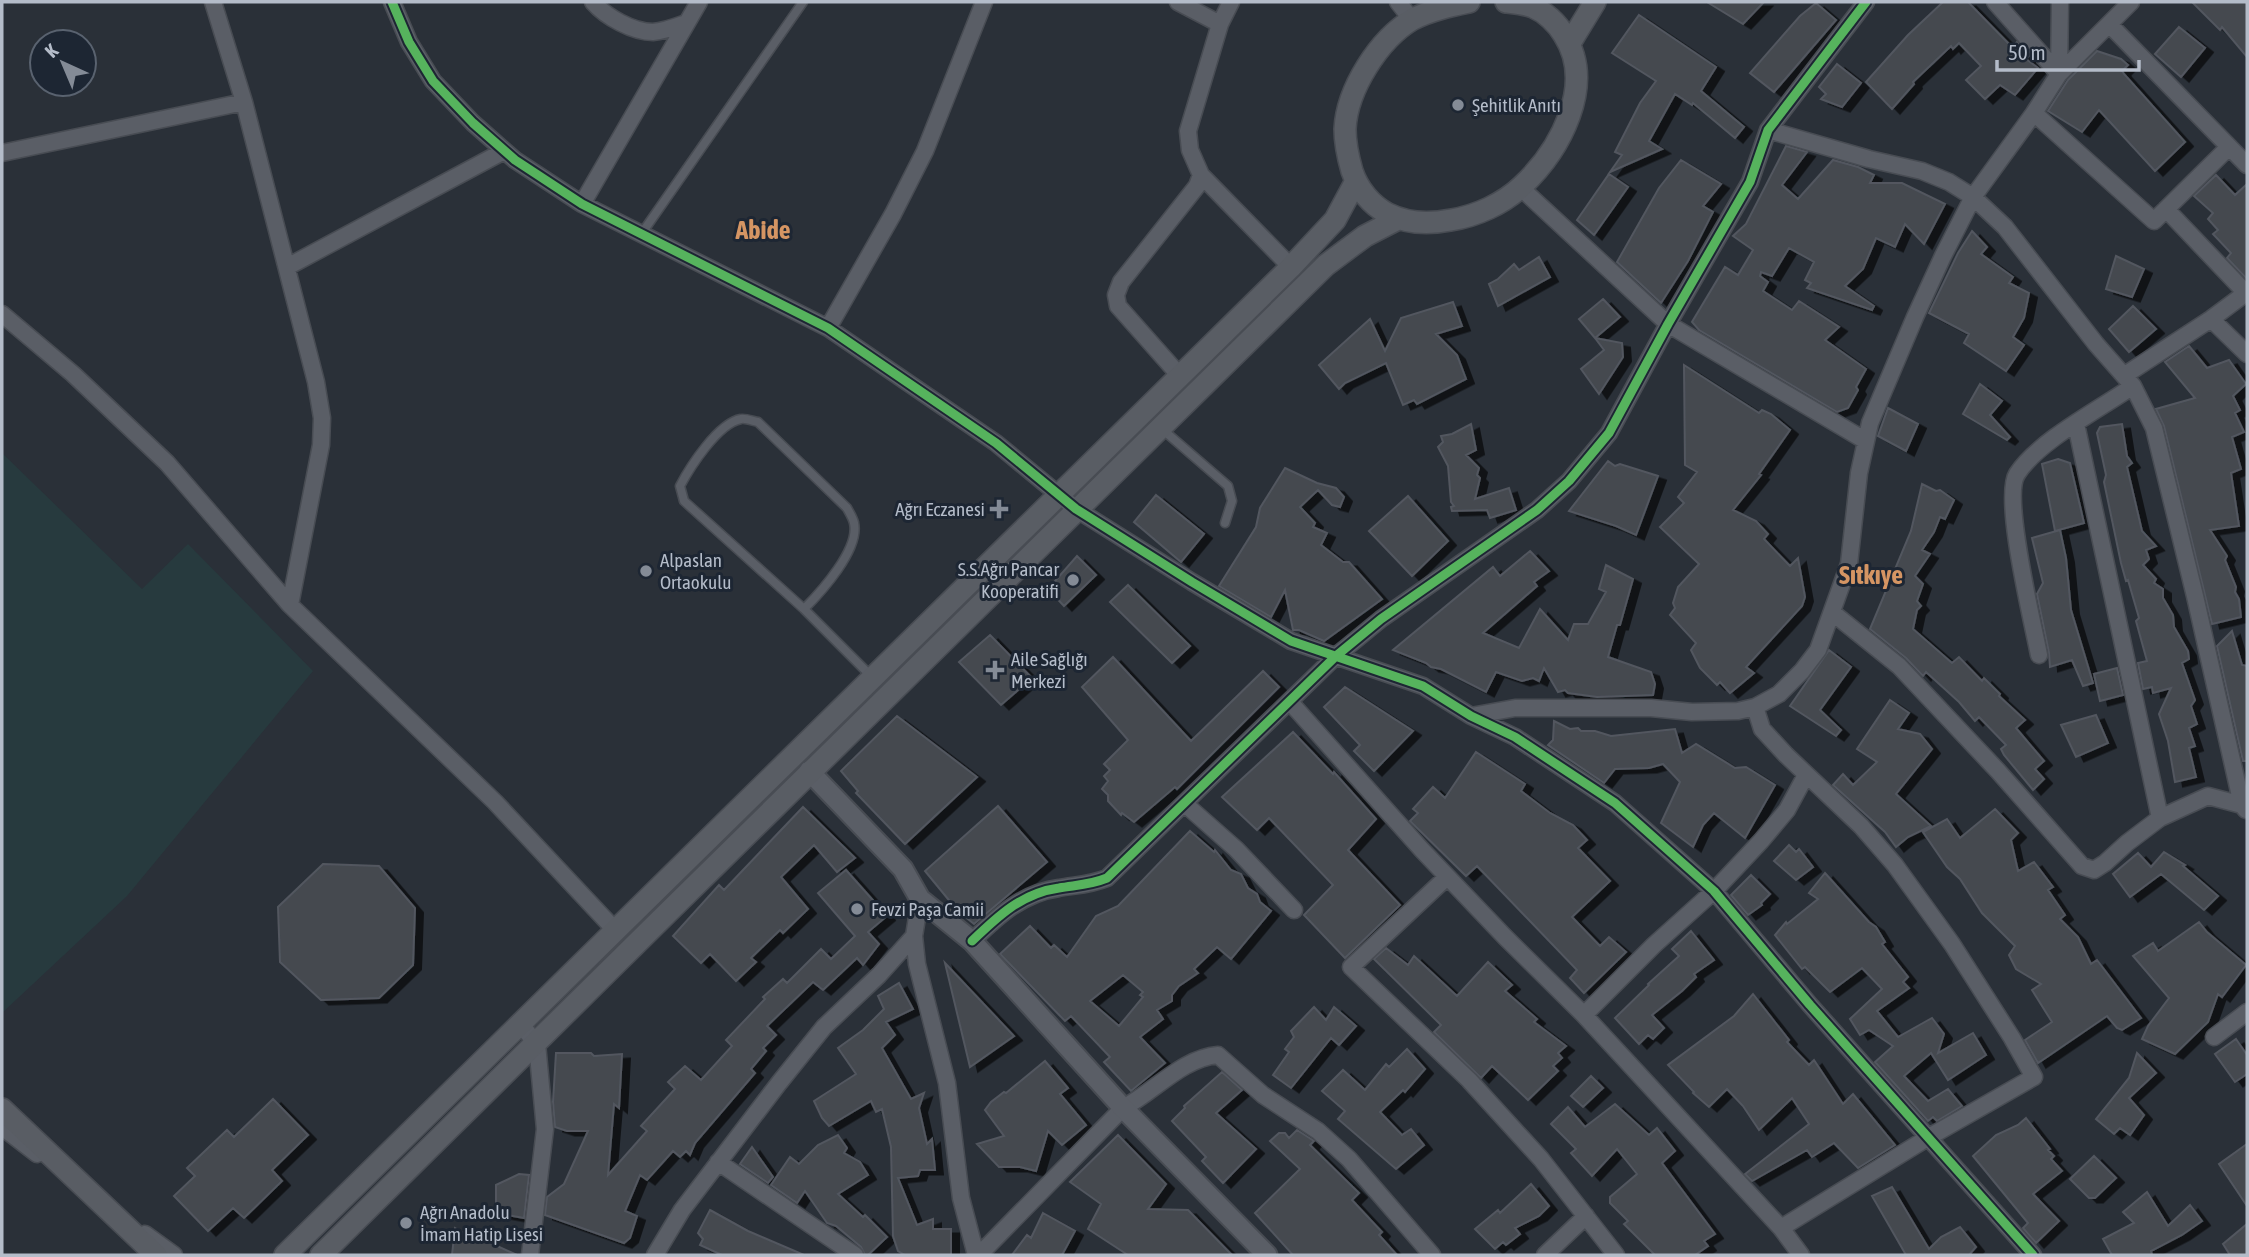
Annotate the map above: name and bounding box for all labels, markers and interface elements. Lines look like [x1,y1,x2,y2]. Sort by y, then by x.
north arrow [28,28,98,98]
scale bar [1997,28,2139,72]
text: K [40,39,63,62]
text: 50 m [2008,40,2046,64]
place label: Şehitlik Anıtı [1472,94,1561,116]
marker: Şehitlik Anıtı [1450,97,1466,113]
district label: Abide [734,215,791,245]
place label: Ağrı Eczanesi [895,498,985,520]
marker: Ağrı Eczanesi [991,501,1007,517]
place label: Alpaslan Ortaokulu [660,549,732,593]
place label: S.S.Ağrı Pancar Kooperatifi [958,558,1059,602]
district label: Sıtkıye [1839,560,1903,590]
marker: Alpaslan Ortaokulu [638,563,654,579]
marker: S.S.Ağrı Pancar Kooperatifi [1065,572,1081,588]
place label: Aile Sağlığı Merkezi [1011,648,1088,692]
marker: Aile Sağlığı Merkezi [985,660,1005,680]
place label: Fevzi Paşa Camii [871,898,984,920]
marker: Fevzi Paşa Camii [849,901,865,917]
place label: Ağrı Anadolu İmam Hatip Lisesi [420,1201,543,1245]
marker: Ağrı Anadolu İmam Hatip Lisesi [398,1215,414,1231]

